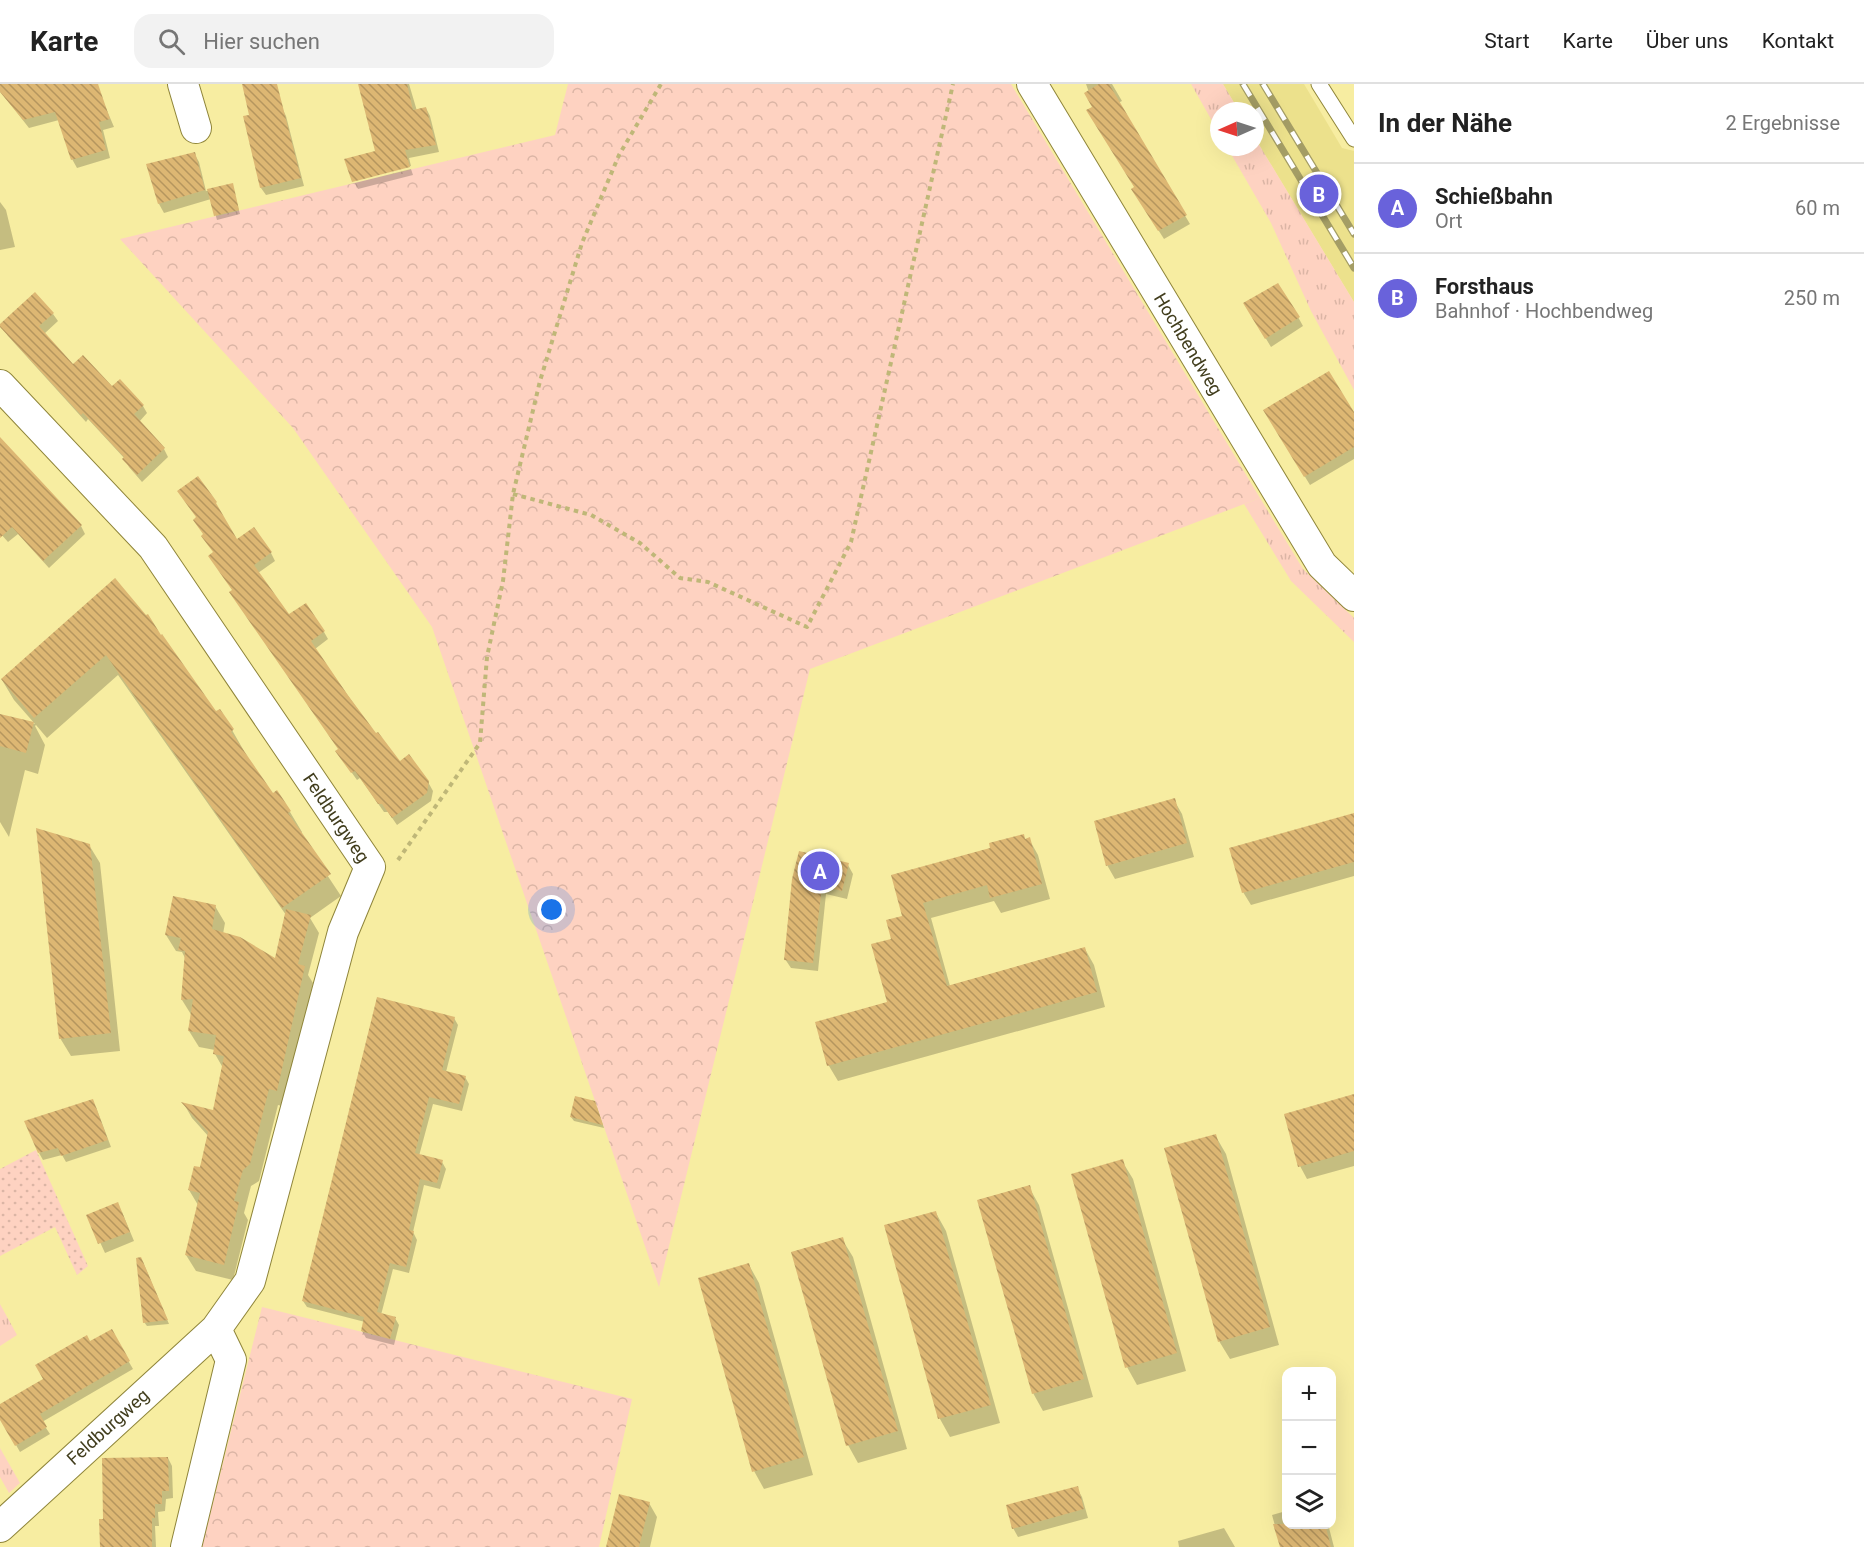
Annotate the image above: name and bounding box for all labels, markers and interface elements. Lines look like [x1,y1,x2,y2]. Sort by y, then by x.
search box [134,14,554,68]
text: Karte [30,25,98,58]
icon: search [155,25,188,58]
text: Hier suchen [203,29,320,54]
text: Start [1484,29,1530,53]
text: Karte [1563,29,1613,53]
text: Über uns [1646,29,1729,53]
text: Kontakt [1762,29,1834,53]
north arrow [1210,102,1264,156]
text: In der Nähe [1378,108,1512,138]
text: 2 Ergebnisse [1726,111,1840,135]
pin: B [1300,172,1338,216]
text: Schießbahn [1435,184,1553,209]
text: A [1391,196,1404,220]
text: 60 m [1795,196,1840,220]
text: Ort [1435,209,1463,233]
text: Forsthaus [1435,274,1534,299]
text: B [1391,286,1404,310]
text: 250 m [1784,286,1840,310]
street label: Hochbendweg [1150,289,1227,399]
text: Bahnhof · Hochbendweg [1435,299,1653,323]
street label: Feldburgweg [299,769,374,866]
pin: A [800,848,840,894]
your location [537,895,566,924]
map controls [1282,1367,1336,1529]
button: + [1282,1367,1336,1421]
street label: Feldburgweg [62,1384,153,1469]
button: − [1282,1421,1336,1475]
button: layers [1282,1475,1336,1529]

